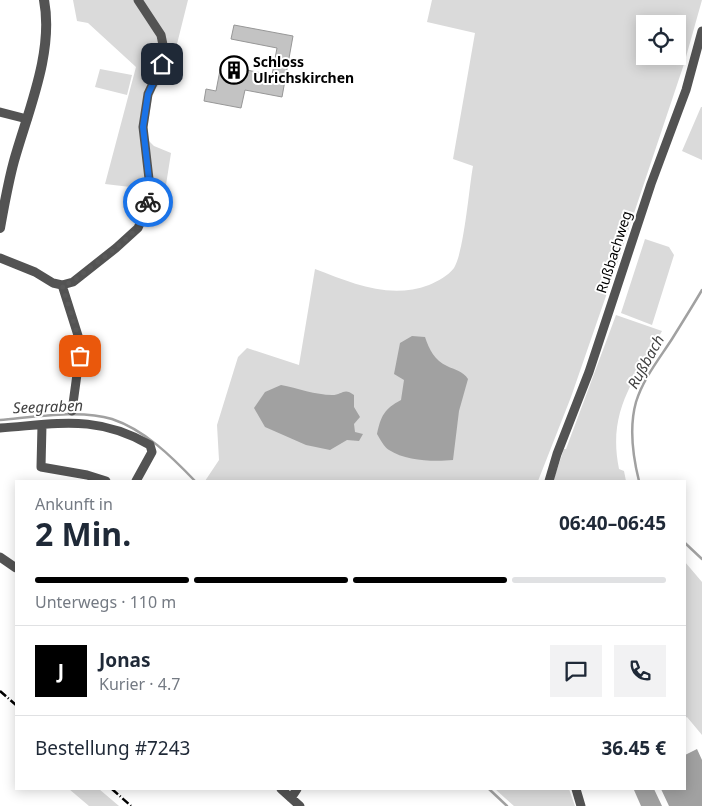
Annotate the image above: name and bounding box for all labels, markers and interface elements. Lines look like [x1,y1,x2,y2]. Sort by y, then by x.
map controls [636,15,686,65]
button: locate [636,15,686,65]
pin [141,43,183,85]
icon: home [148,50,176,78]
place label: Schloss Ulrichskirchen [253,52,354,87]
building icon: Schloss Ulrichskirchen [219,55,249,85]
courier [123,177,173,227]
icon: bike [134,188,162,216]
street label: Rußbachweg [591,208,636,295]
water label: Rußbach [622,331,668,392]
pin [59,335,101,377]
icon: bag [66,342,94,370]
water label: Seegraben [12,395,83,417]
text: Ankunft in [35,493,113,515]
text: 06:40–06:45 [559,510,666,536]
text: 2 Min. [35,512,131,555]
text: Unterwegs · 110 m [35,591,176,613]
button: chat [550,645,602,697]
button: phone [614,645,666,697]
text: Jonas [99,647,150,673]
text: J [58,658,64,684]
text: Kurier · 4.7 [99,673,180,695]
text: Bestellung #7243 [35,735,190,761]
text: 36.45 € [601,735,666,761]

